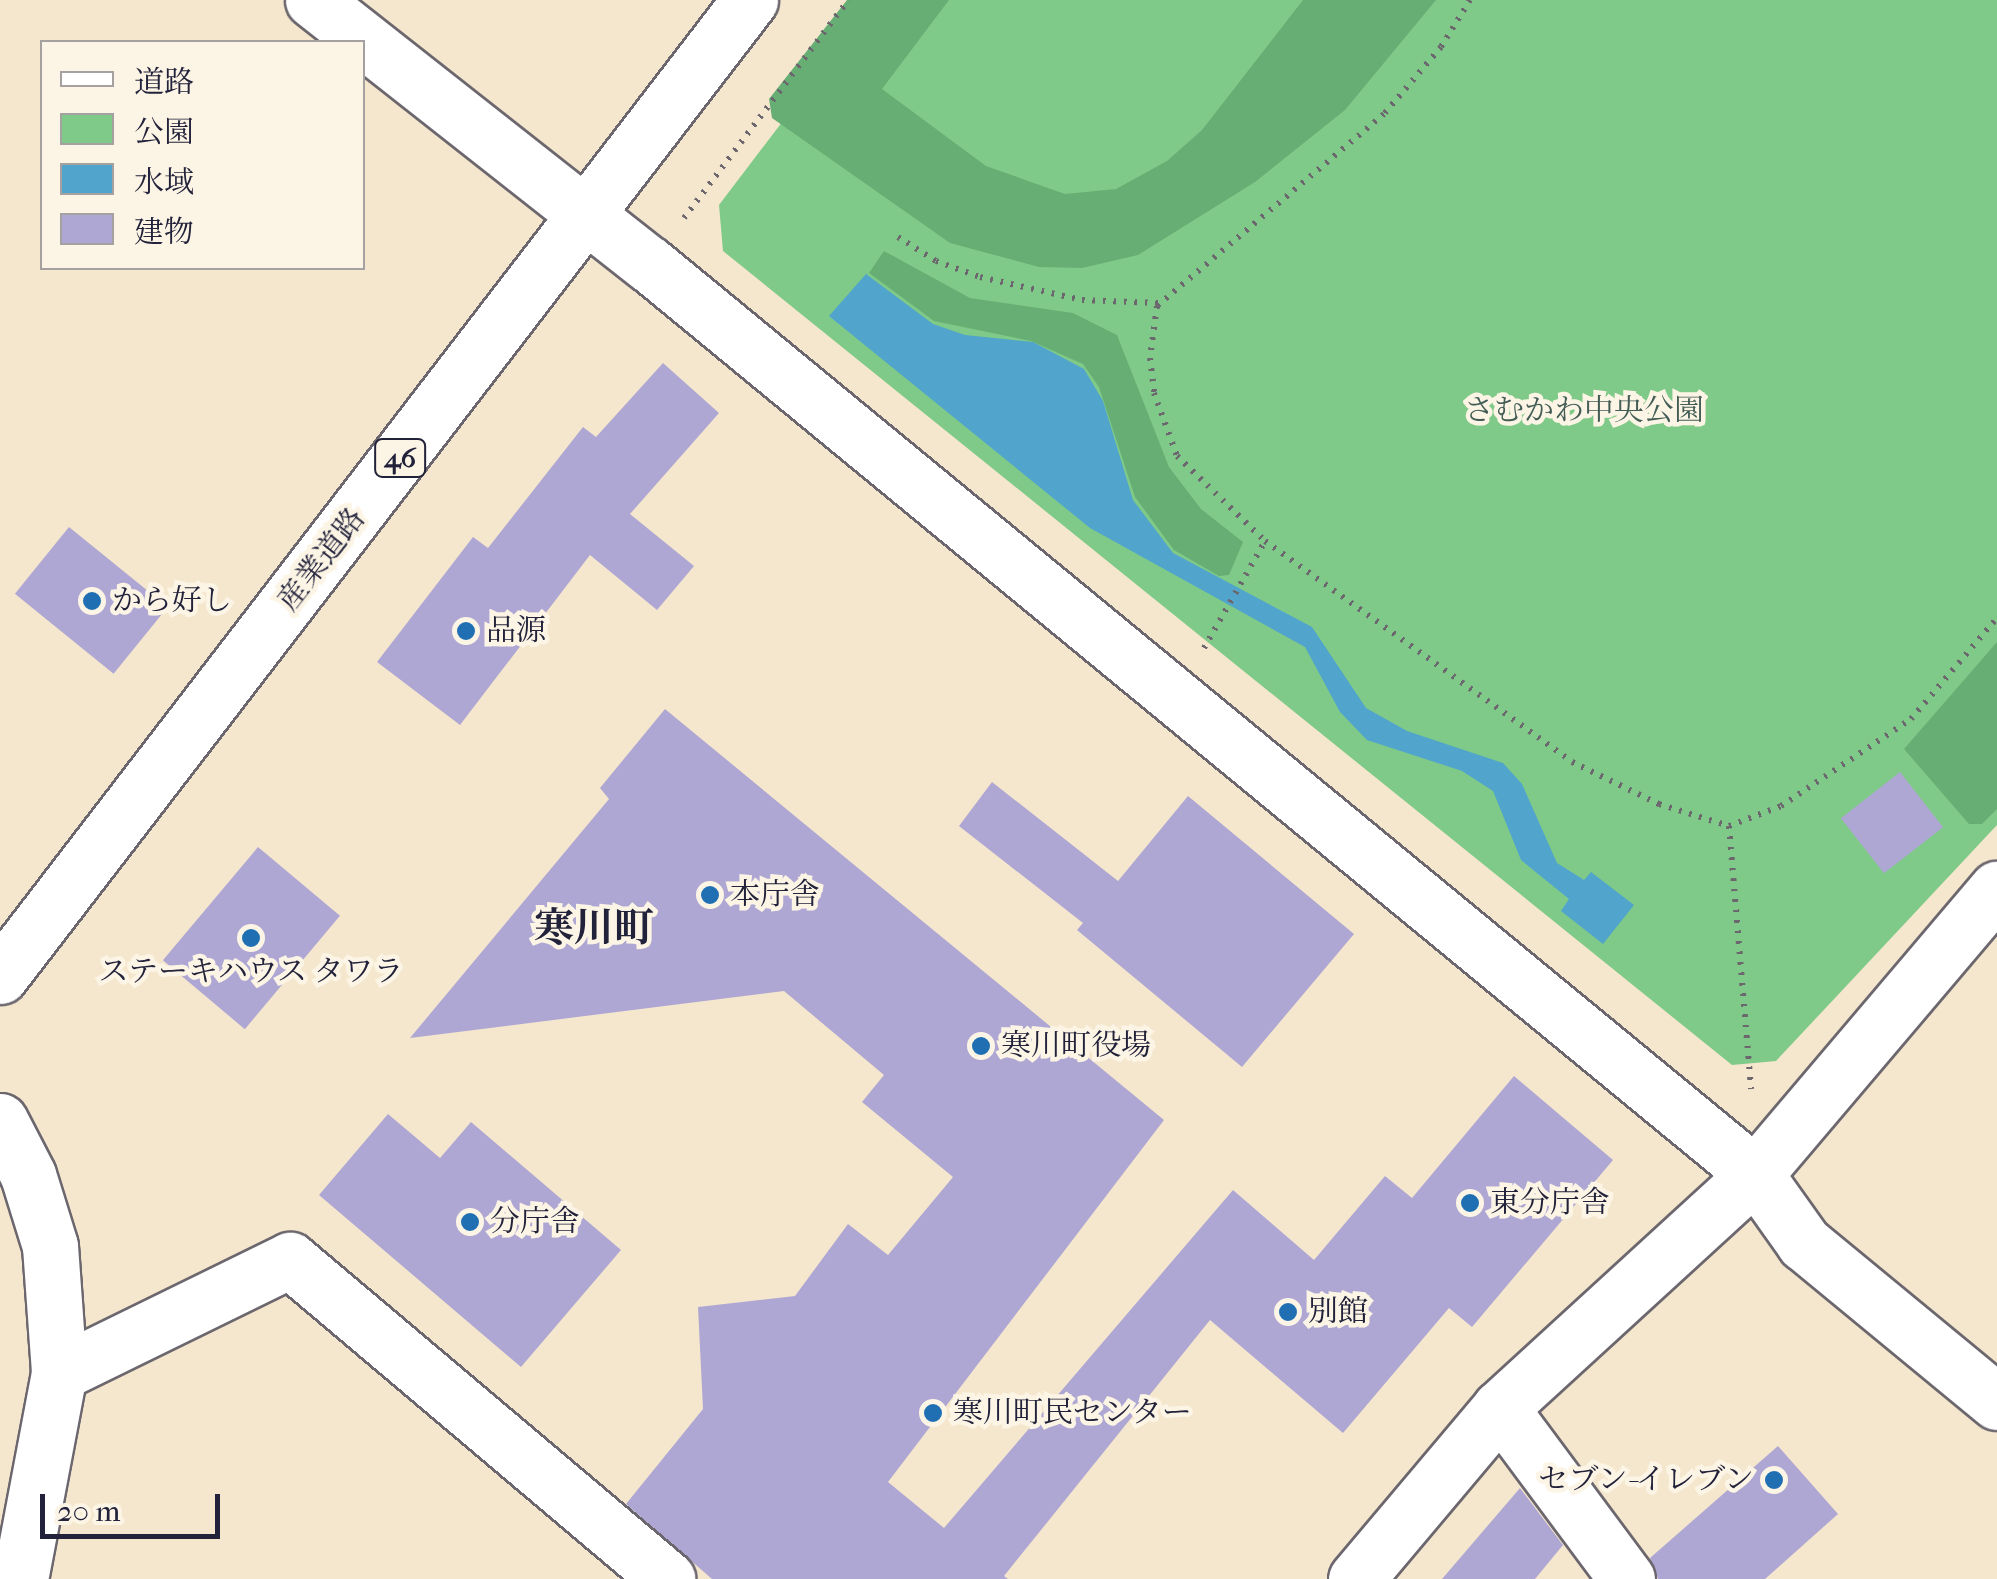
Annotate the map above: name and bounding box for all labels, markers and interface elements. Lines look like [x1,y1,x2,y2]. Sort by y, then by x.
legend [40,40,365,270]
text: 道路 [134,65,194,100]
text: 公園 [134,115,194,150]
text: 水域 [134,165,194,200]
text: 建物 [134,215,194,250]
park label: さむかわ中央公園 [1464,393,1704,429]
road number: 46 [372,435,428,481]
street label: 産業道路 [271,502,373,618]
place label: から好し [112,583,232,619]
marker: から好し [81,590,103,612]
place label: 品源 [486,613,546,649]
marker: 品源 [455,620,477,642]
place label: 本庁舎 [730,877,820,913]
marker: 本庁舎 [699,884,721,906]
district label: 寒川町 [534,904,654,952]
marker: ステーキハウス タワラ [240,927,262,949]
place label: ステーキハウス タワラ [98,954,404,990]
place label: 寒川町役場 [1001,1028,1151,1064]
marker: 寒川町役場 [970,1035,992,1057]
place label: 東分庁舎 [1490,1185,1610,1221]
marker: 東分庁舎 [1459,1192,1481,1214]
place label: 分庁舎 [490,1204,580,1240]
marker: 分庁舎 [459,1211,481,1233]
place label: 別館 [1308,1294,1368,1330]
marker: 別館 [1277,1301,1299,1323]
place label: 寒川町民センター [953,1395,1193,1431]
marker: 寒川町民センター [922,1402,944,1424]
place label: セブン-イレブン [1536,1462,1754,1498]
marker: セブン-イレブン [1763,1469,1785,1491]
scale bar [45,1474,225,1536]
text: 20 m [57,1494,120,1529]

